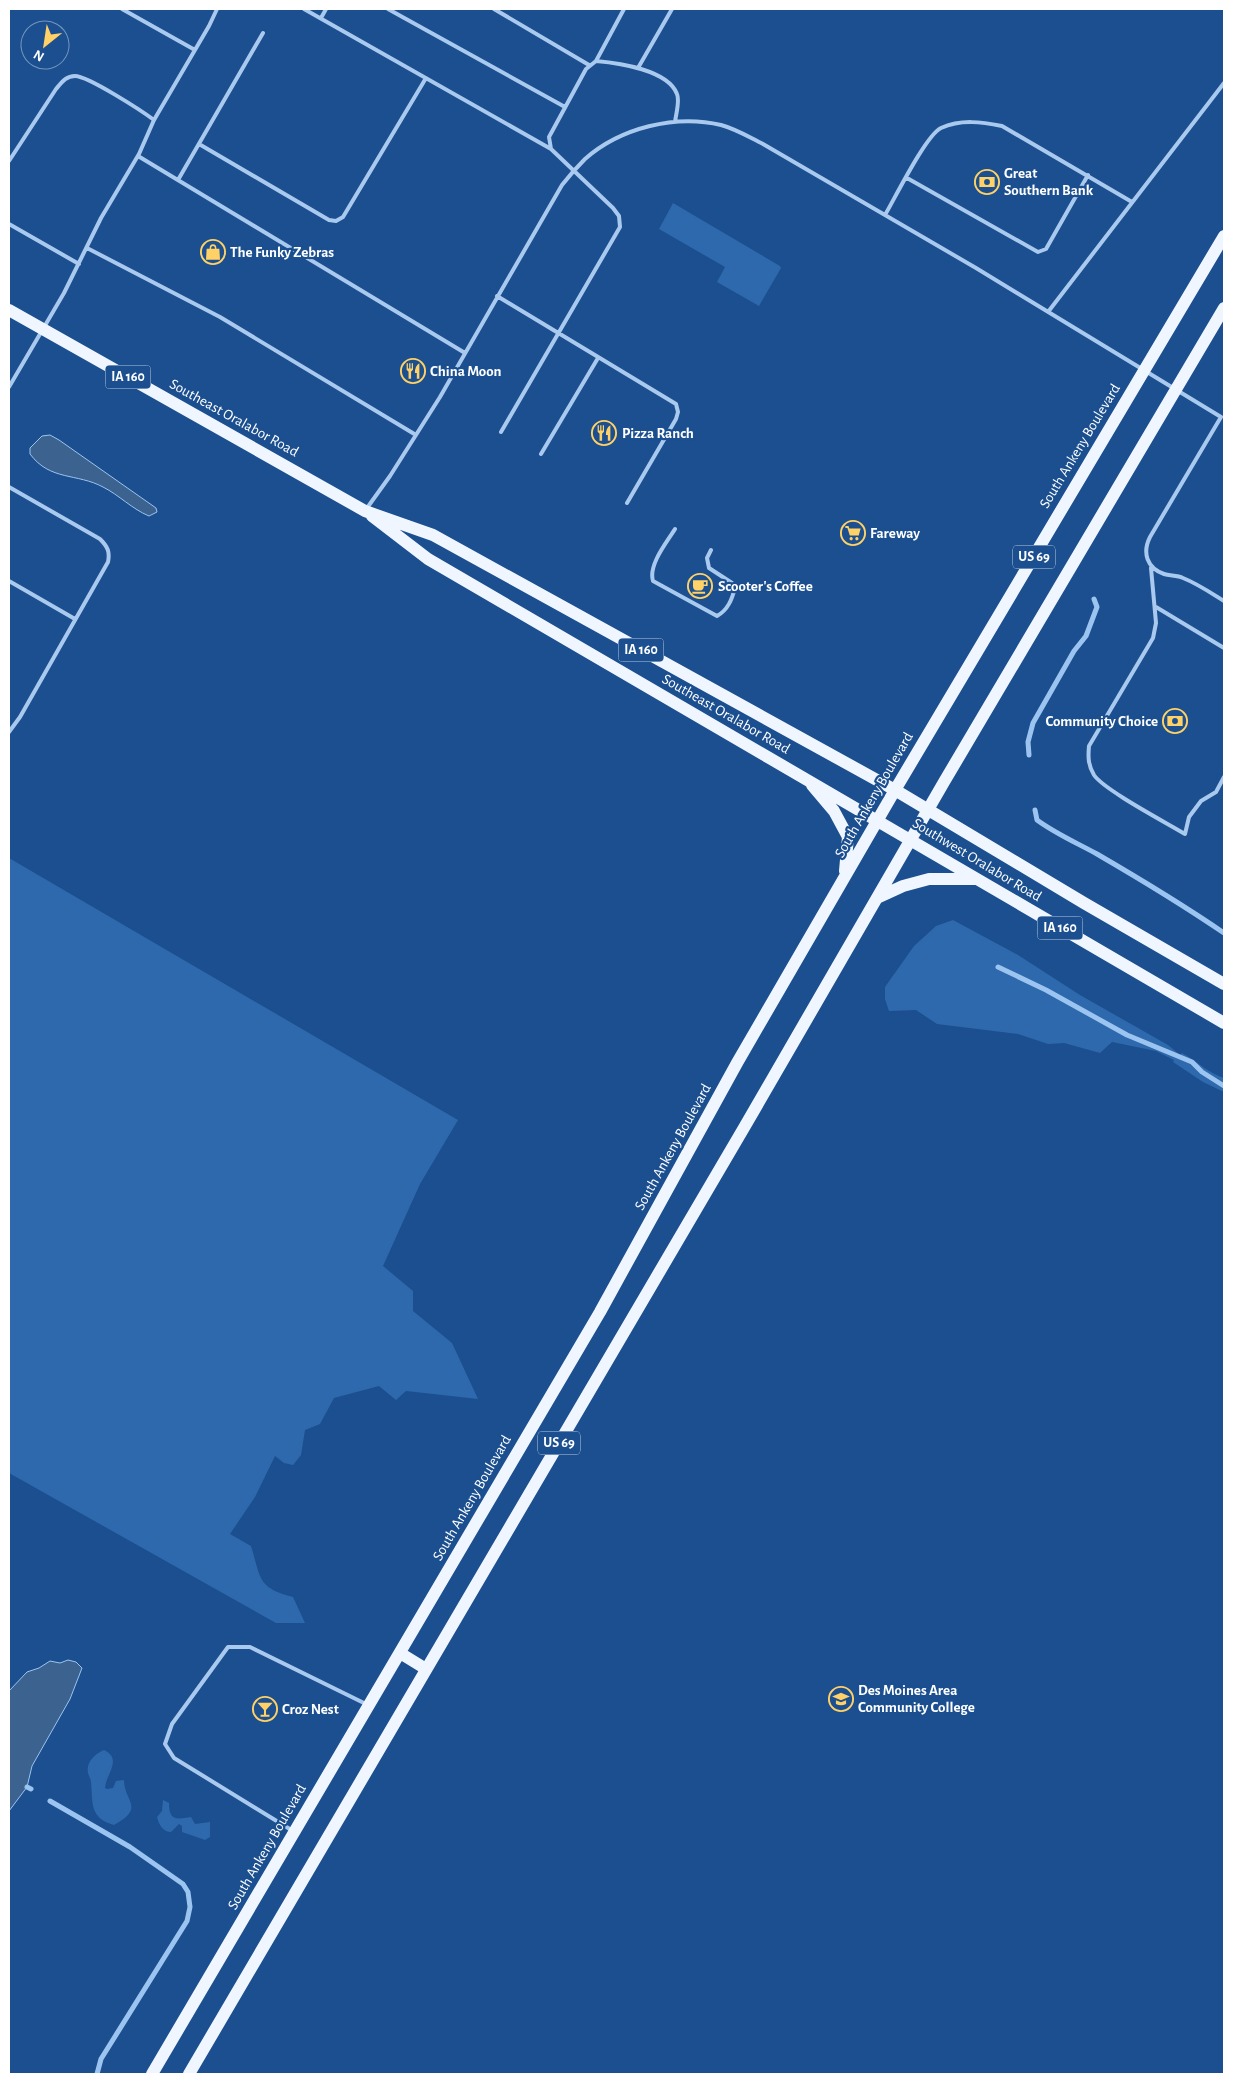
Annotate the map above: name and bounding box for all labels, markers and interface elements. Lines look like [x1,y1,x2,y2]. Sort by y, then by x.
north arrow [20,20,70,70]
text: N [31,47,47,64]
place label: Great Southern Bank [1004,166,1094,198]
bank icon: Great Southern Bank [974,169,1000,195]
shop icon: The Funky Zebras [200,239,226,265]
place label: The Funky Zebras [230,245,334,260]
restaurant icon: China Moon [400,358,426,384]
place label: China Moon [430,364,502,379]
road number: IA 160 [106,366,150,388]
street label: Southeast Oralabor Road [167,376,301,460]
street label: South Ankeny Boulevard [1037,381,1123,511]
restaurant icon: Pizza Ranch [591,420,617,446]
place label: Pizza Ranch [622,426,694,441]
supermarket icon: Fareway [840,520,866,546]
place label: Fareway [870,526,920,541]
road number: US 69 [1013,546,1055,568]
cafe icon: Scooter's Coffee [687,573,713,599]
place label: Scooter's Coffee [718,579,813,594]
road number: IA 160 [618,638,664,662]
street label: Southeast Oralabor Road [660,671,793,757]
bank icon: Community Choice [1162,708,1188,734]
place label: Community Choice [1045,714,1158,729]
street label: South Ankeny Boulevard [832,730,916,860]
street label: Southwest Oralabor Road [910,816,1044,905]
road number: IA 160 [1038,916,1082,940]
street label: South Ankeny Boulevard [632,1081,714,1213]
road number: US 69 [538,1432,580,1455]
street label: South Ankeny Boulevard [430,1433,514,1563]
place label: Des Moines Area Community College [858,1683,975,1715]
school or university icon: Des Moines Area Community College [828,1686,854,1712]
bar icon: Croz Nest [252,1696,278,1722]
place label: Croz Nest [282,1702,339,1717]
street label: South Ankeny Boulevard [225,1782,309,1912]

